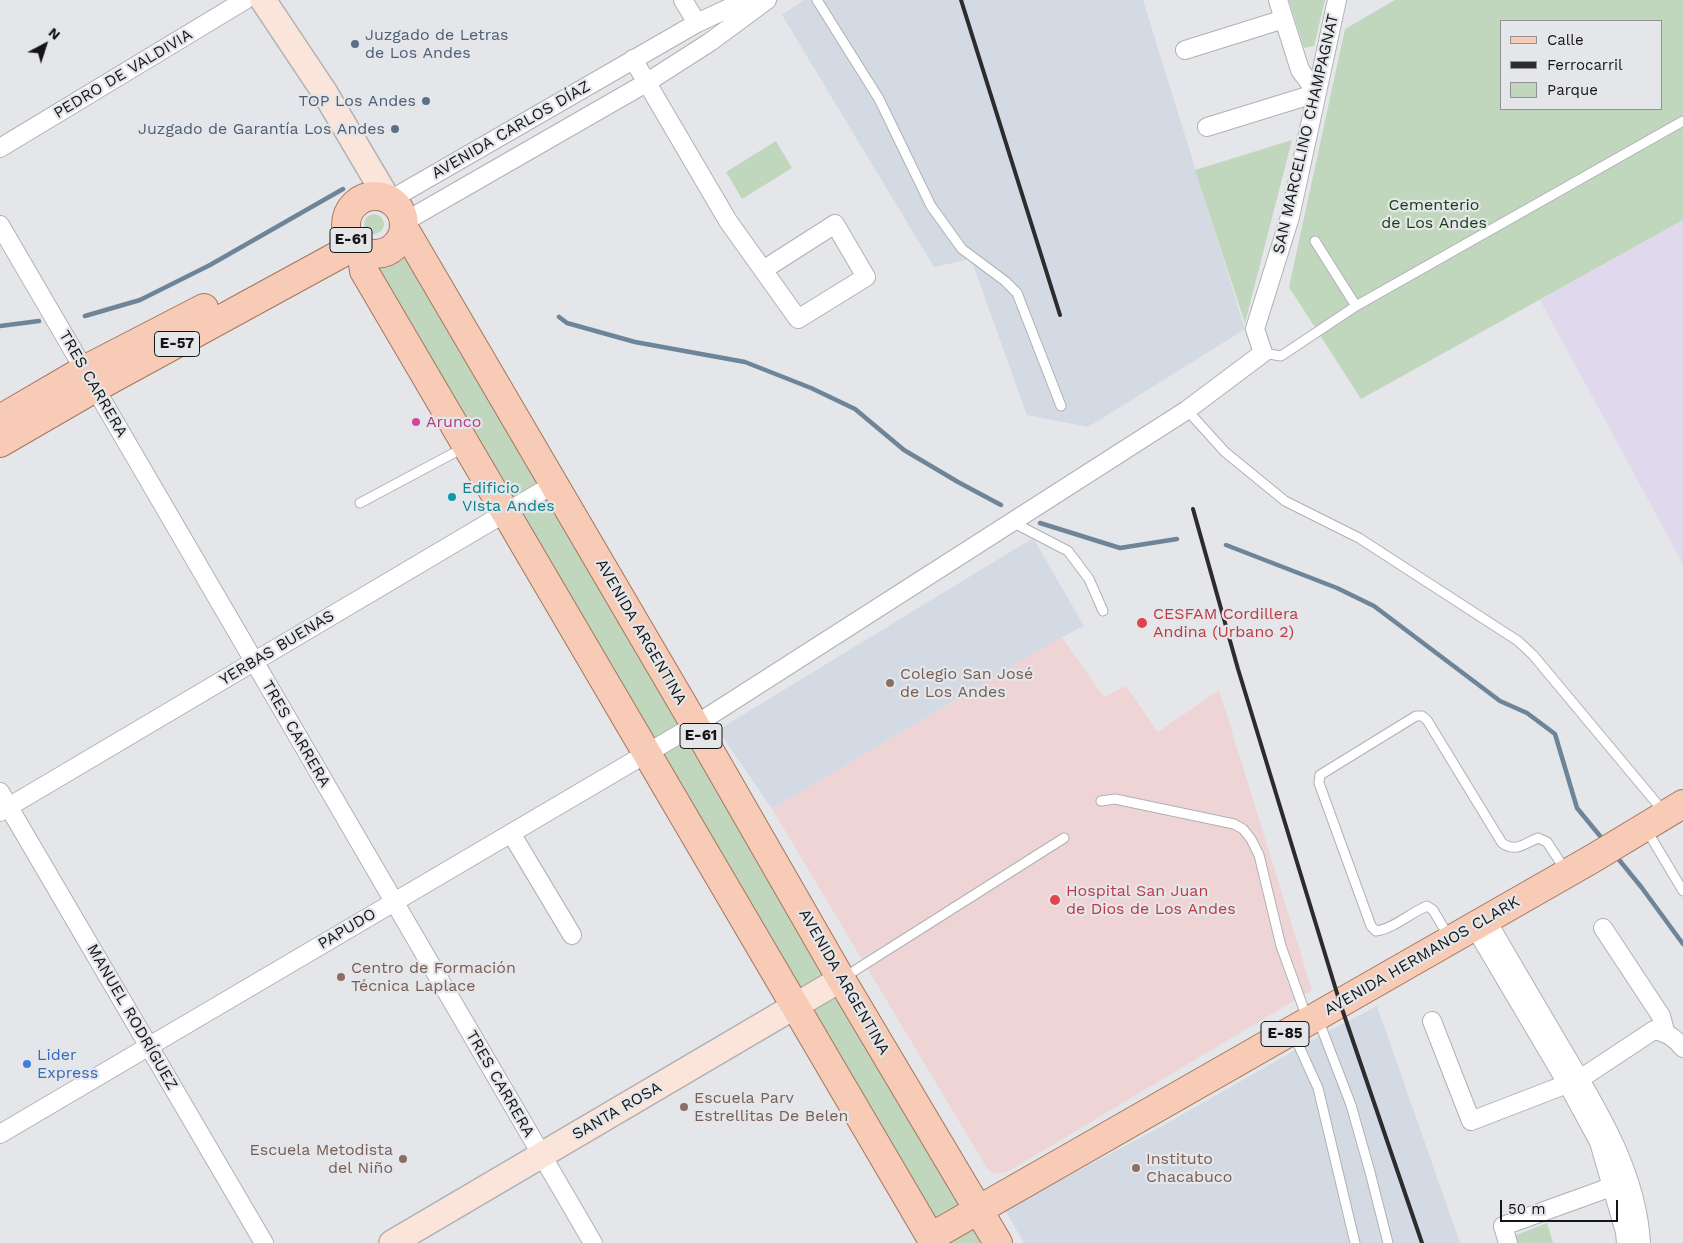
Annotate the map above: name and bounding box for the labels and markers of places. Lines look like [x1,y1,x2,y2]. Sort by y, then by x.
place label: Juzgado de Letras de Los Andes [365,25,509,63]
marker: Juzgado de Letras de Los Andes [349,38,361,50]
place label: TOP Los Andes [299,91,416,111]
marker: TOP Los Andes [420,95,432,107]
place label: Juzgado de Garantía Los Andes [138,119,385,139]
marker: Juzgado de Garantía Los Andes [389,123,401,135]
place label: Arunco [426,412,481,432]
marker: Arunco [410,416,422,428]
place label: Edificio VIsta Andes [462,478,555,516]
marker: Edificio VIsta Andes [446,491,458,503]
place label: CESFAM Cordillera Andina (Urbano 2) [1153,604,1298,642]
marker: CESFAM Cordillera Andina (Urbano 2) [1135,616,1149,630]
place label: Colegio San José de Los Andes [900,664,1033,702]
marker: Colegio San José de Los Andes [884,677,896,689]
place label: Hospital San Juan de Dios de Los Andes [1066,881,1236,919]
marker: Hospital San Juan de Dios de Los Andes [1048,893,1062,907]
place label: Centro de Formación Técnica Laplace [351,958,516,996]
marker: Centro de Formación Técnica Laplace [335,971,347,983]
place label: Lider Express [37,1045,98,1083]
marker: Lider Express [21,1058,33,1070]
place label: Escuela Parv Estrellitas De Belen [694,1088,848,1126]
marker: Escuela Parv Estrellitas De Belen [678,1101,690,1113]
place label: Escuela Metodista del Niño [250,1140,393,1178]
place label: Instituto Chacabuco [1146,1149,1232,1187]
marker: Escuela Metodista del Niño [397,1153,409,1165]
marker: Instituto Chacabuco [1130,1162,1142,1174]

